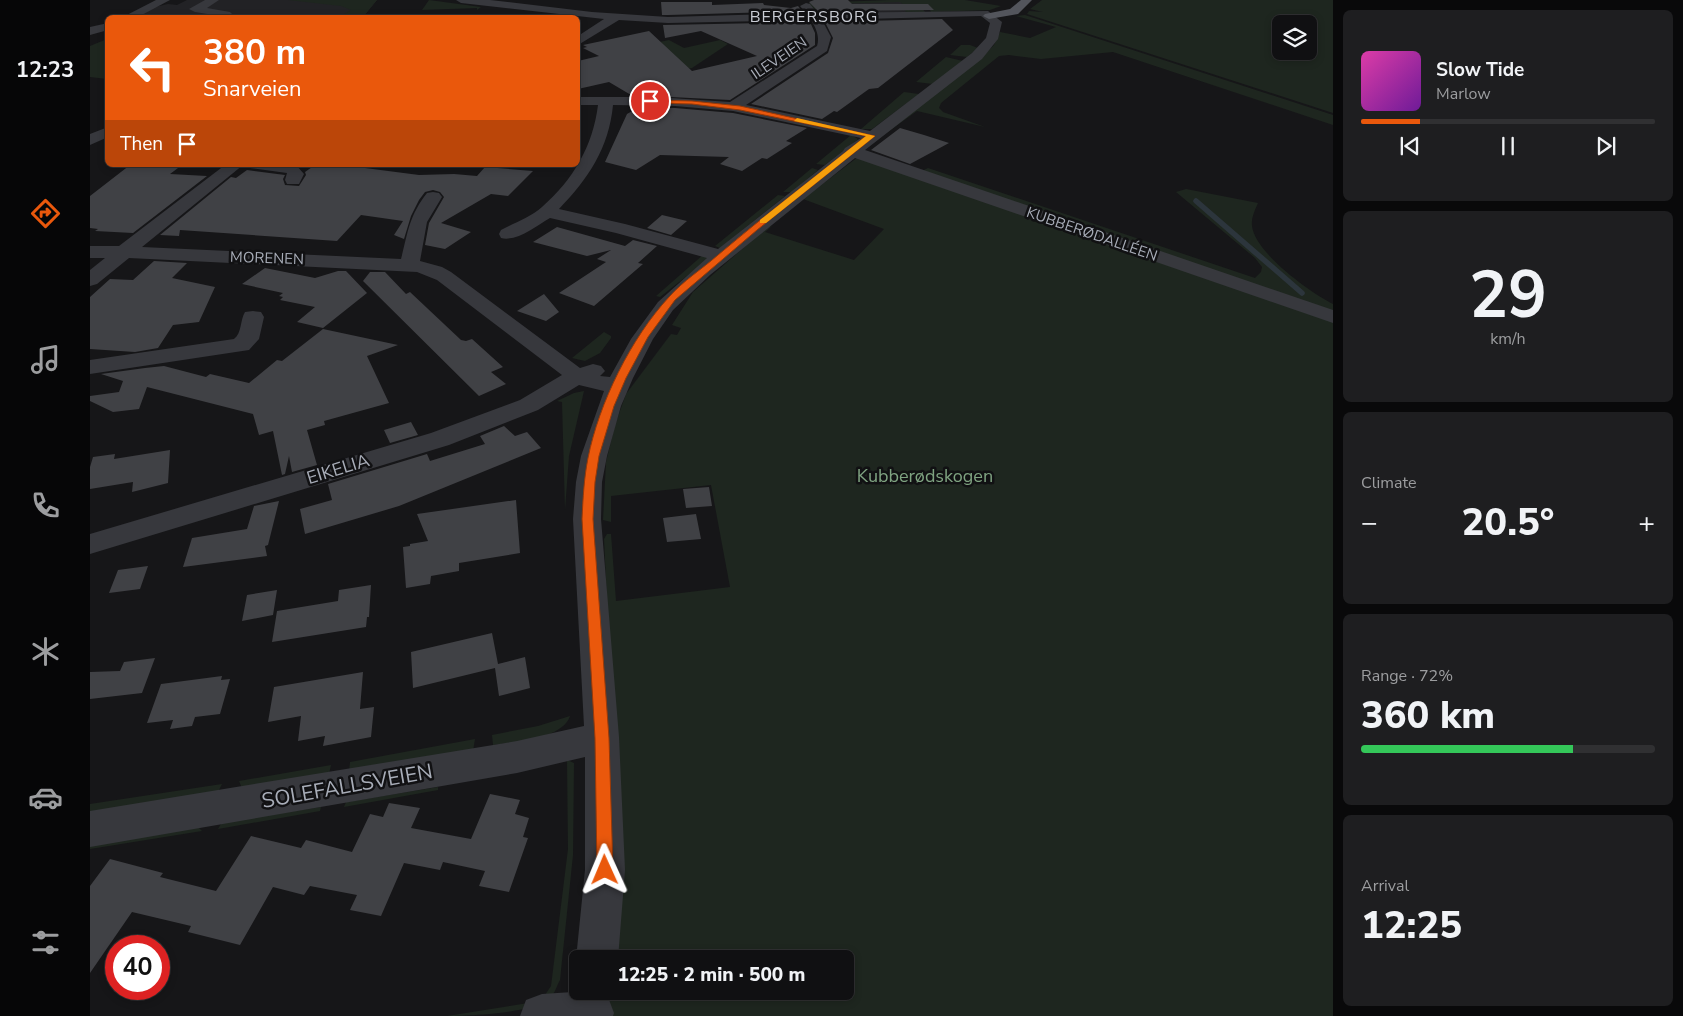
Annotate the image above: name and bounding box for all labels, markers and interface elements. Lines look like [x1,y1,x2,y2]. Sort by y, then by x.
district label: BERGERSBORG [750,6,878,28]
map controls [1272,15,1317,60]
button: layers [1272,15,1317,60]
text: 380 m [203,29,306,76]
street label: ILEVEIEN [747,32,811,84]
icon: left [120,35,185,100]
text: 12:23 [16,55,74,85]
text: Slow Tide [1436,57,1524,83]
text: Snarveien [203,74,301,104]
pin [629,80,671,122]
text: Marlow [1436,83,1491,105]
icon: arrive [636,87,664,115]
icon: arrive [173,130,201,158]
text: Then [120,131,163,157]
icon: previous [1396,132,1424,160]
icon: pause [1494,132,1522,160]
icon: next [1592,132,1620,160]
icon: directions [28,196,63,231]
street label: KUBBERØDALLÉEN [1024,202,1160,266]
street label: MORENEN [230,247,304,269]
text: 29 [1469,251,1547,340]
text: km/h [1490,328,1526,350]
icon: music [28,342,63,377]
street label: EIKELIA [304,448,372,490]
park label: Kubberødskogen [857,464,993,488]
text: Climate [1361,472,1416,494]
icon: phone [28,488,63,523]
text: 20.5° [1462,497,1554,548]
text: − [1361,504,1378,542]
text: + [1638,504,1655,542]
icon: climate [28,634,63,669]
text: Range · 72% [1361,665,1453,687]
text: 360 km [1361,690,1495,741]
street label: SOLEFALLSVEIEN [259,757,435,815]
icon: car [28,780,63,815]
position arrow [578,843,630,895]
text: Arrival [1361,875,1409,897]
text: 12:25 [1361,900,1462,951]
icon: filters [28,925,63,960]
speed limit sign: 40 [105,935,170,1000]
text: 12:25 · 2 min · 500 m [618,962,805,988]

